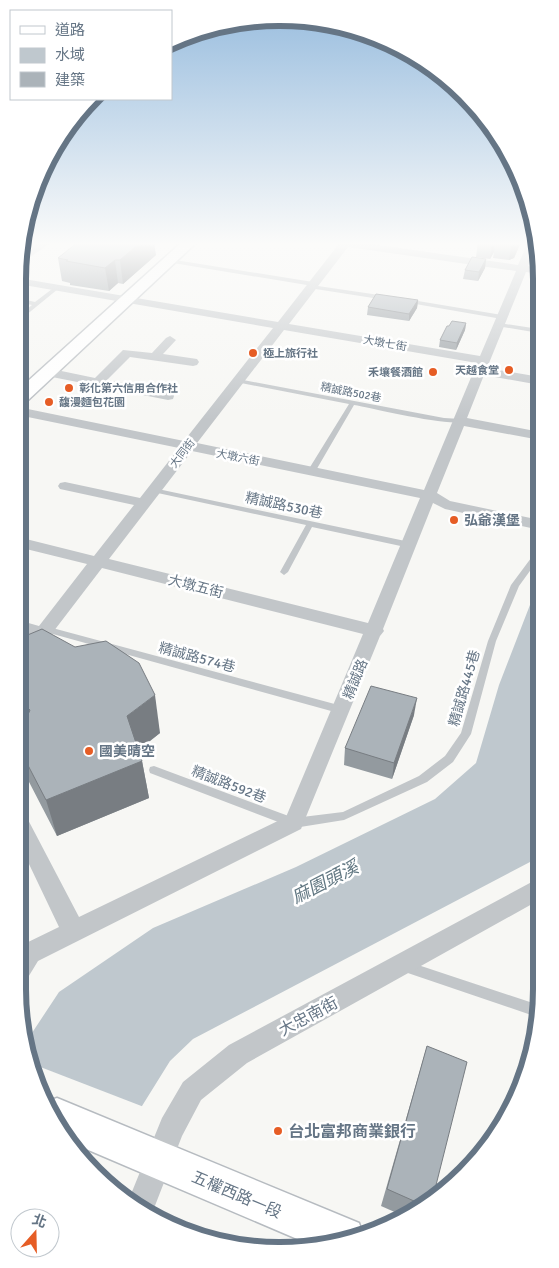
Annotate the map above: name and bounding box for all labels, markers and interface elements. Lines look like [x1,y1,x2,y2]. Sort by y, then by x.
legend [10,10,172,100]
text: 道路 [55,21,85,39]
text: 水域 [55,46,85,64]
text: 建築 [55,71,85,89]
street label: 大墩七街 [362,333,408,354]
marker: 極上旅行社 [247,347,259,359]
place label: 極上旅行社 [263,347,318,360]
place label: 天越食堂 [455,364,499,377]
marker: 天越食堂 [503,364,515,376]
place label: 禾壤餐酒館 [368,366,423,379]
marker: 禾壤餐酒館 [427,366,439,378]
street label: 精誠路502巷 [319,380,382,405]
marker: 彰化第六信用合作社 [63,382,75,394]
place label: 彰化第六信用合作社 [79,382,178,395]
marker: 馥漫麵包花園 [43,396,55,408]
place label: 馥漫麵包花園 [59,396,125,409]
street label: 大同街 [167,436,198,470]
street label: 大墩六街 [215,447,261,468]
street label: 精誠路530巷 [244,489,324,522]
place label: 弘爺漢堡 [464,512,520,529]
marker: 弘爺漢堡 [448,514,460,526]
street label: 大墩五街 [167,571,225,602]
street label: 精誠路574巷 [157,639,237,676]
street label: 精誠路445巷 [445,648,483,728]
street label: 精誠路 [340,657,371,702]
place label: 國美晴空 [99,743,155,760]
marker: 國美晴空 [83,745,95,757]
street label: 精誠路592巷 [189,762,269,807]
water label: 麻園頭溪 [288,854,365,908]
street label: 大忠南街 [276,993,341,1041]
place label: 台北富邦商業銀行 [288,1122,416,1142]
marker: 台北富邦商業銀行 [272,1125,284,1137]
street label: 五權西路一段 [189,1167,285,1223]
north arrow [10,1208,60,1258]
text: 北 [30,1211,49,1232]

